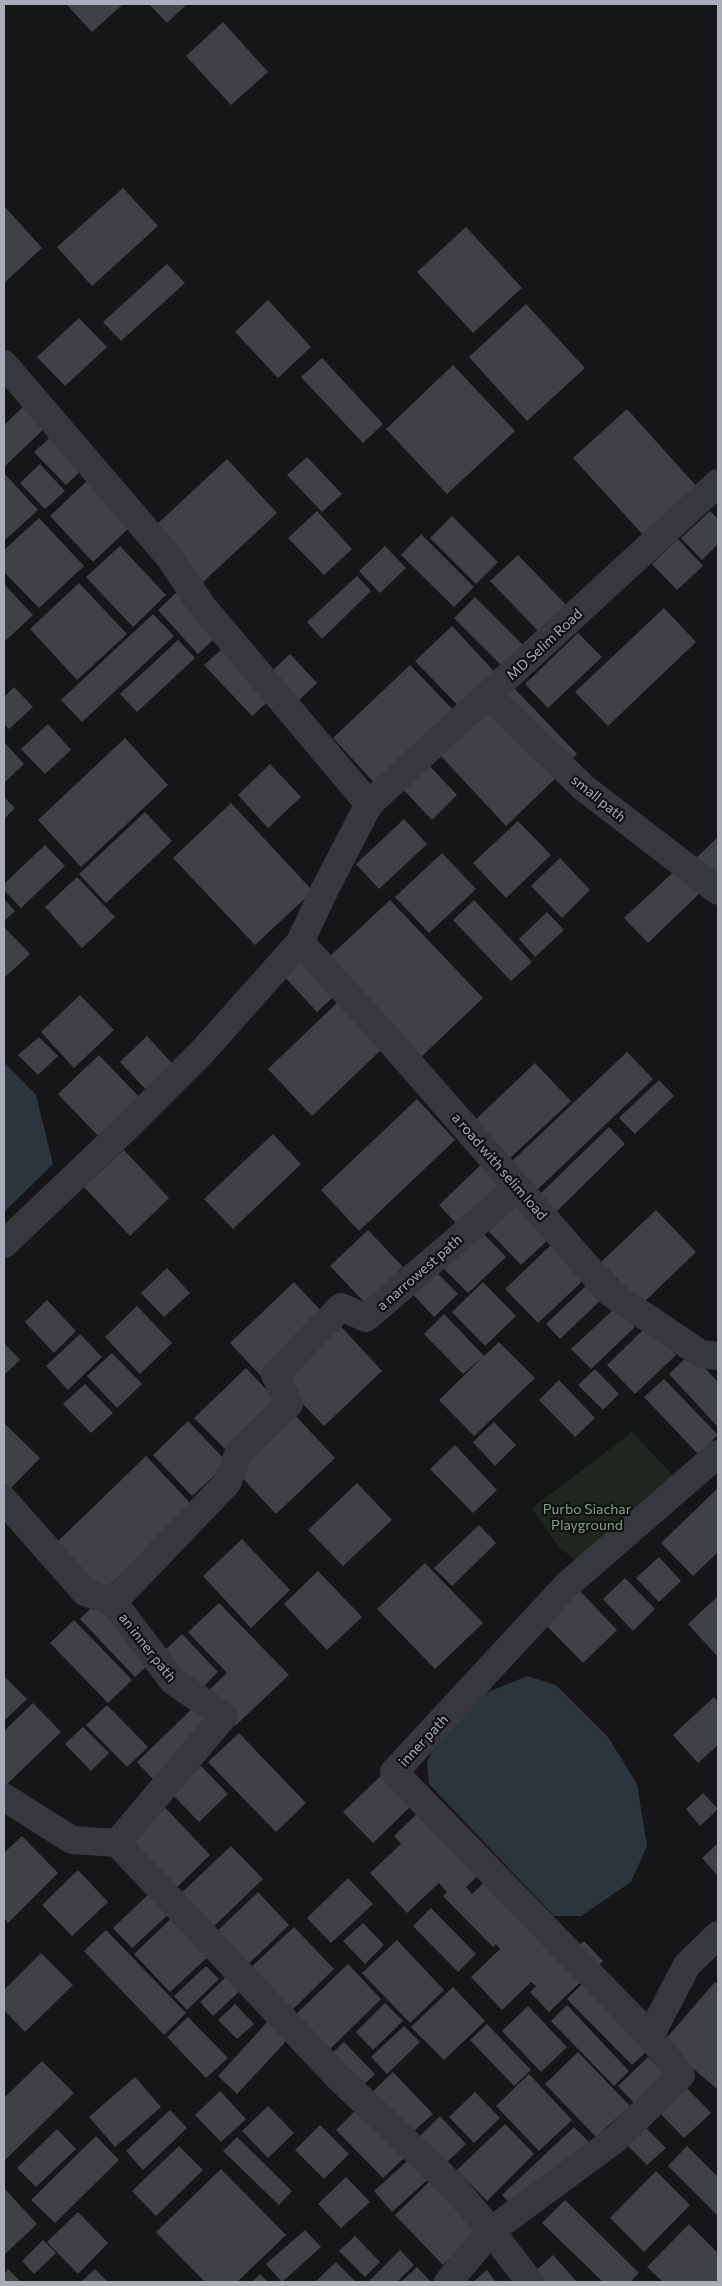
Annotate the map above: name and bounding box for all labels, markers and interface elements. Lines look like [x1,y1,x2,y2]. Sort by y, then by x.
street label: MD Selim Road [503,605,585,683]
street label: small path [568,771,630,825]
street label: a road with selim load [449,1109,551,1223]
street label: a narrowest path [373,1231,465,1313]
park label: Purbo Siachar Playground [543,1500,632,1533]
street label: an inner path [116,1609,180,1685]
street label: inner path [395,1711,451,1769]

